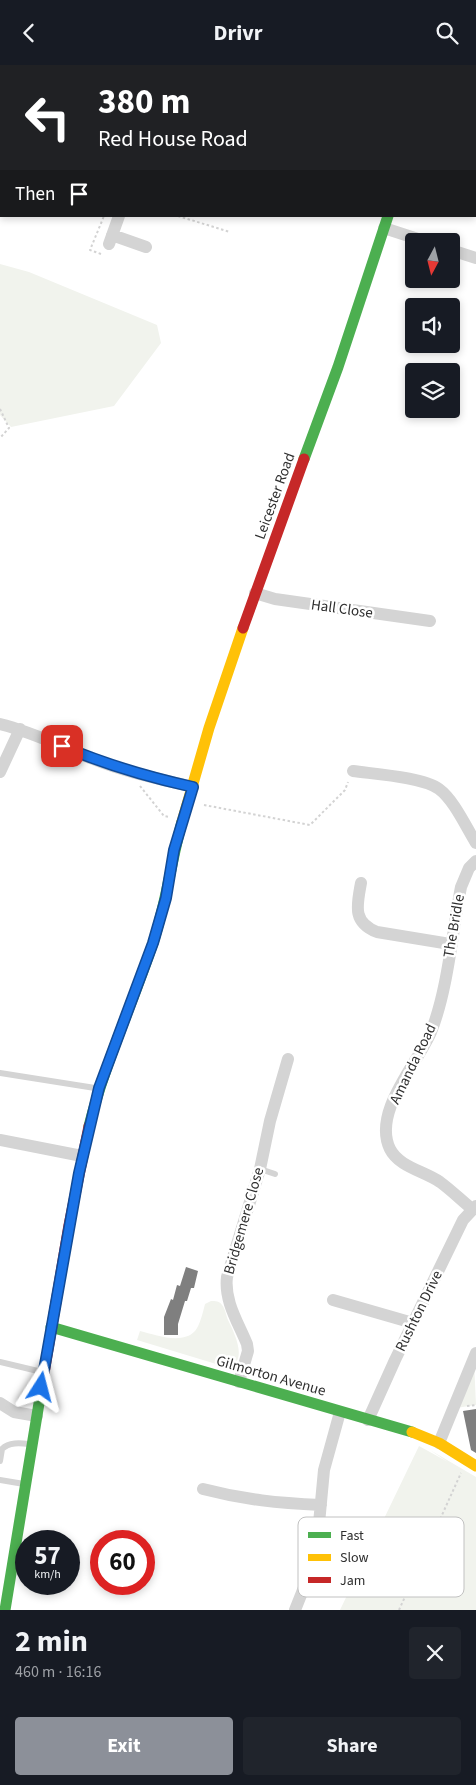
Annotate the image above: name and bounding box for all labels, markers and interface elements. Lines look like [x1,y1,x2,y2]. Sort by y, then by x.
text: Drivr [213,17,263,49]
icon: back [15,19,43,47]
icon: search [433,19,461,47]
text: 380 m [98,77,190,127]
icon: left [15,85,80,150]
text: Red House Road [98,123,248,155]
icon: arrive [65,180,93,208]
text: Then [15,181,55,208]
north arrow [405,233,460,287]
map controls [405,233,460,418]
button: sound [405,298,460,353]
button: layers [405,363,460,418]
street label: Leicester Road [250,450,300,542]
street label: Hall Close [310,594,374,624]
pin [41,725,83,767]
icon: arrive [48,732,76,760]
street label: The Bridle [438,893,470,959]
street label: Amanda Road [384,1020,442,1108]
street label: Bridgemere Close [219,1165,269,1277]
street label: Rushton Drive [390,1267,448,1355]
street label: Gilmorton Avenue [214,1350,328,1402]
position arrow [14,1360,66,1412]
legend [298,1517,464,1597]
text: Fast [340,1526,364,1546]
speed limit sign: 60 [90,1530,155,1595]
text: 57 [34,1538,61,1574]
text: Slow [340,1548,369,1568]
text: km/h [34,1566,61,1583]
text: Jam [340,1571,365,1591]
text: 2 min [15,1620,88,1663]
button: close [409,1627,461,1679]
text: 460 m · 16:16 [15,1661,102,1683]
button: Exit [15,1717,233,1775]
button: Share [243,1717,461,1775]

